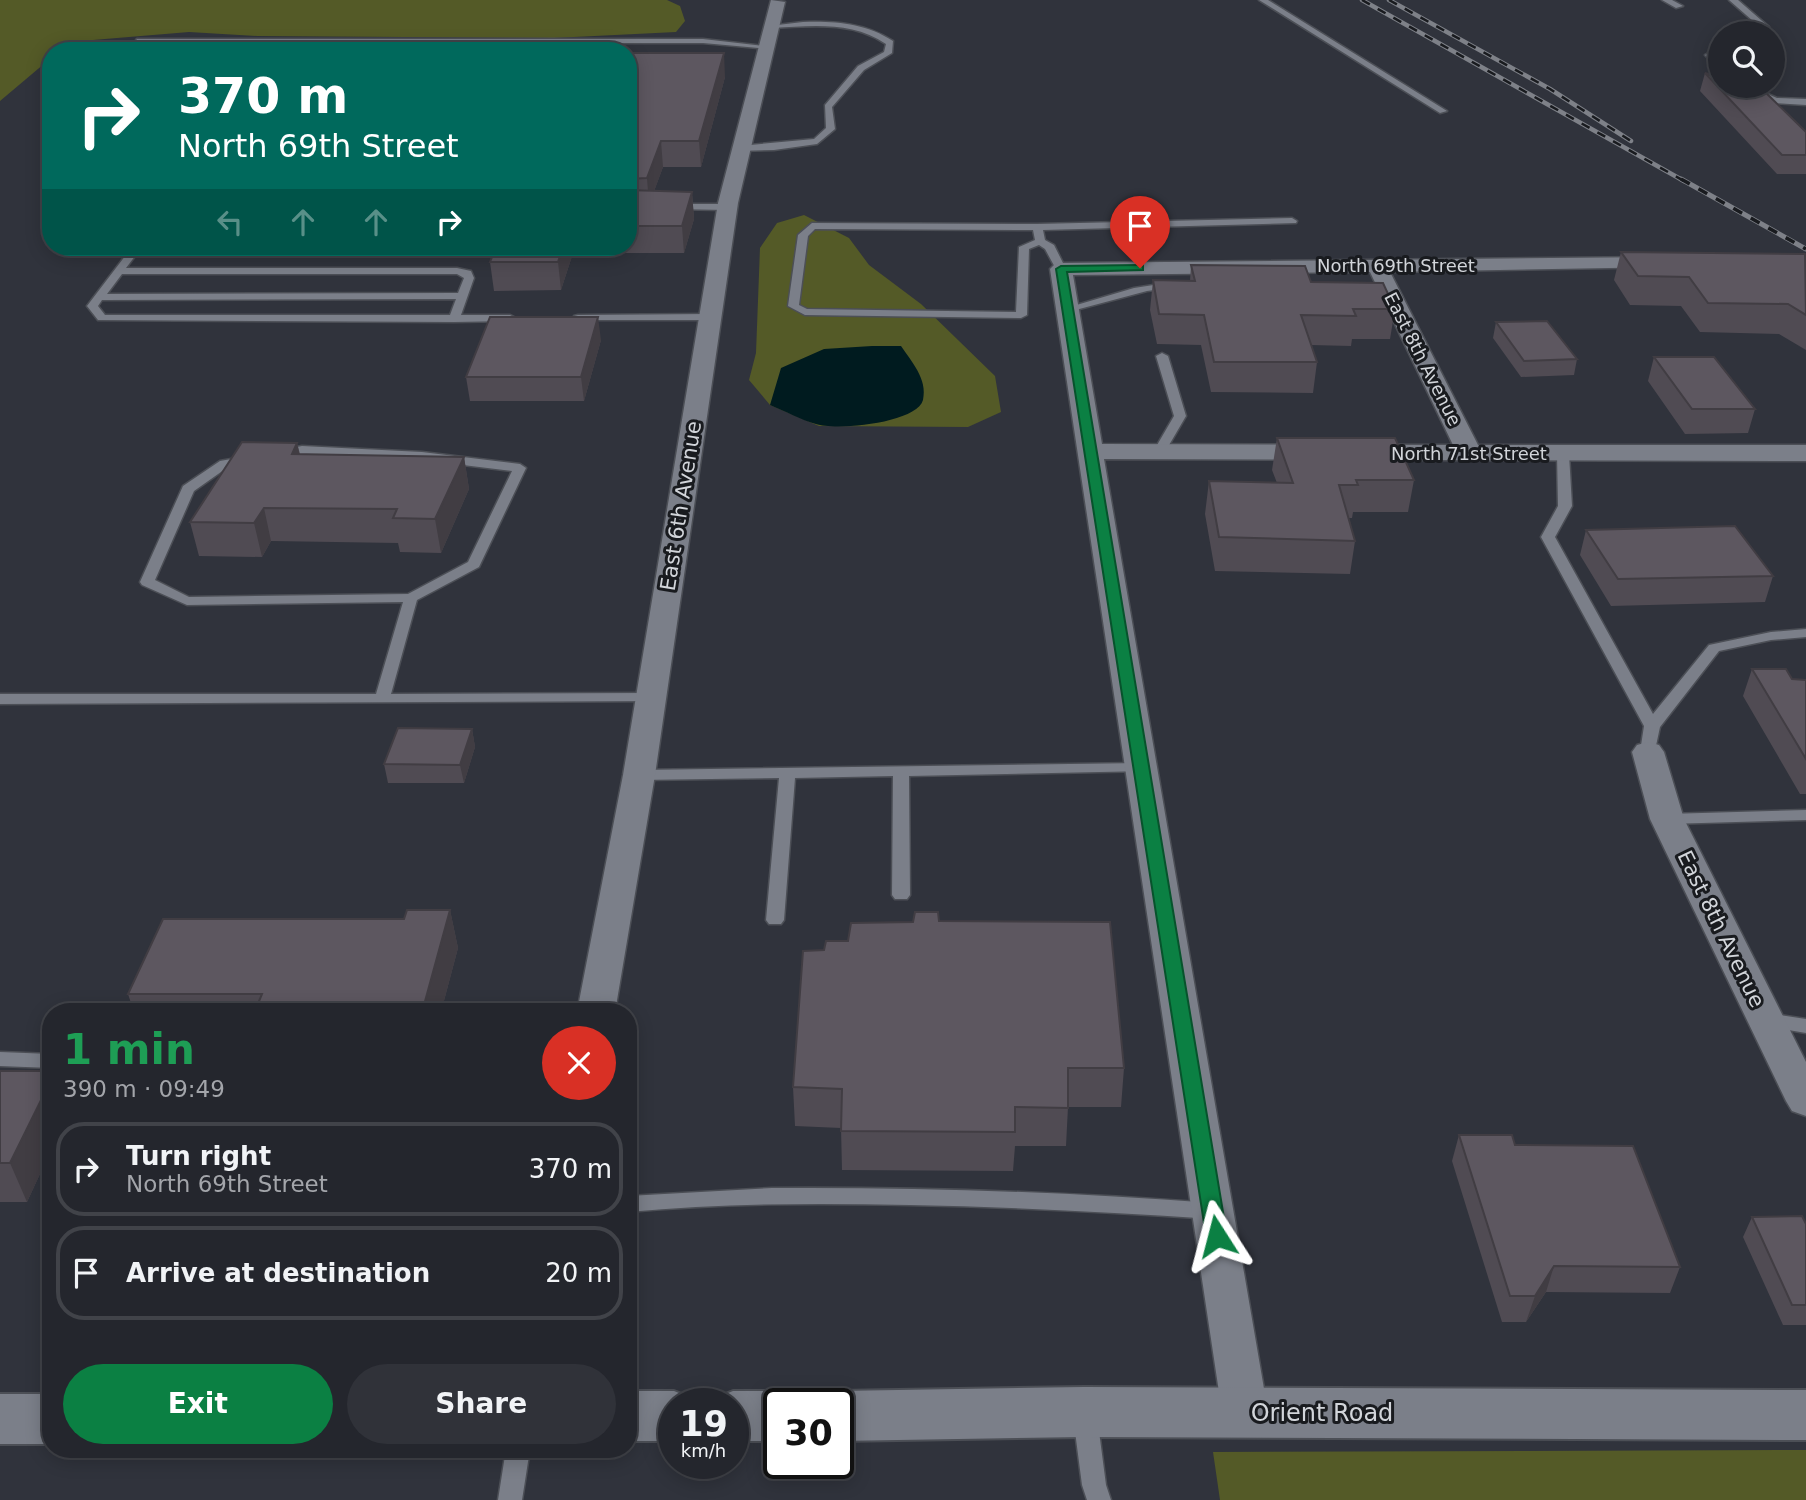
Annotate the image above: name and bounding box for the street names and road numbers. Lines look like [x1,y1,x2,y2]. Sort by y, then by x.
street label: North 69th Street [1317,255,1475,276]
street label: East 8th Avenue [1380,289,1466,429]
street label: East 6th Avenue [656,419,706,593]
street label: North 71st Street [1391,443,1547,464]
street label: East 8th Avenue [1673,847,1769,1011]
street label: Orient Road [1251,1399,1393,1427]

